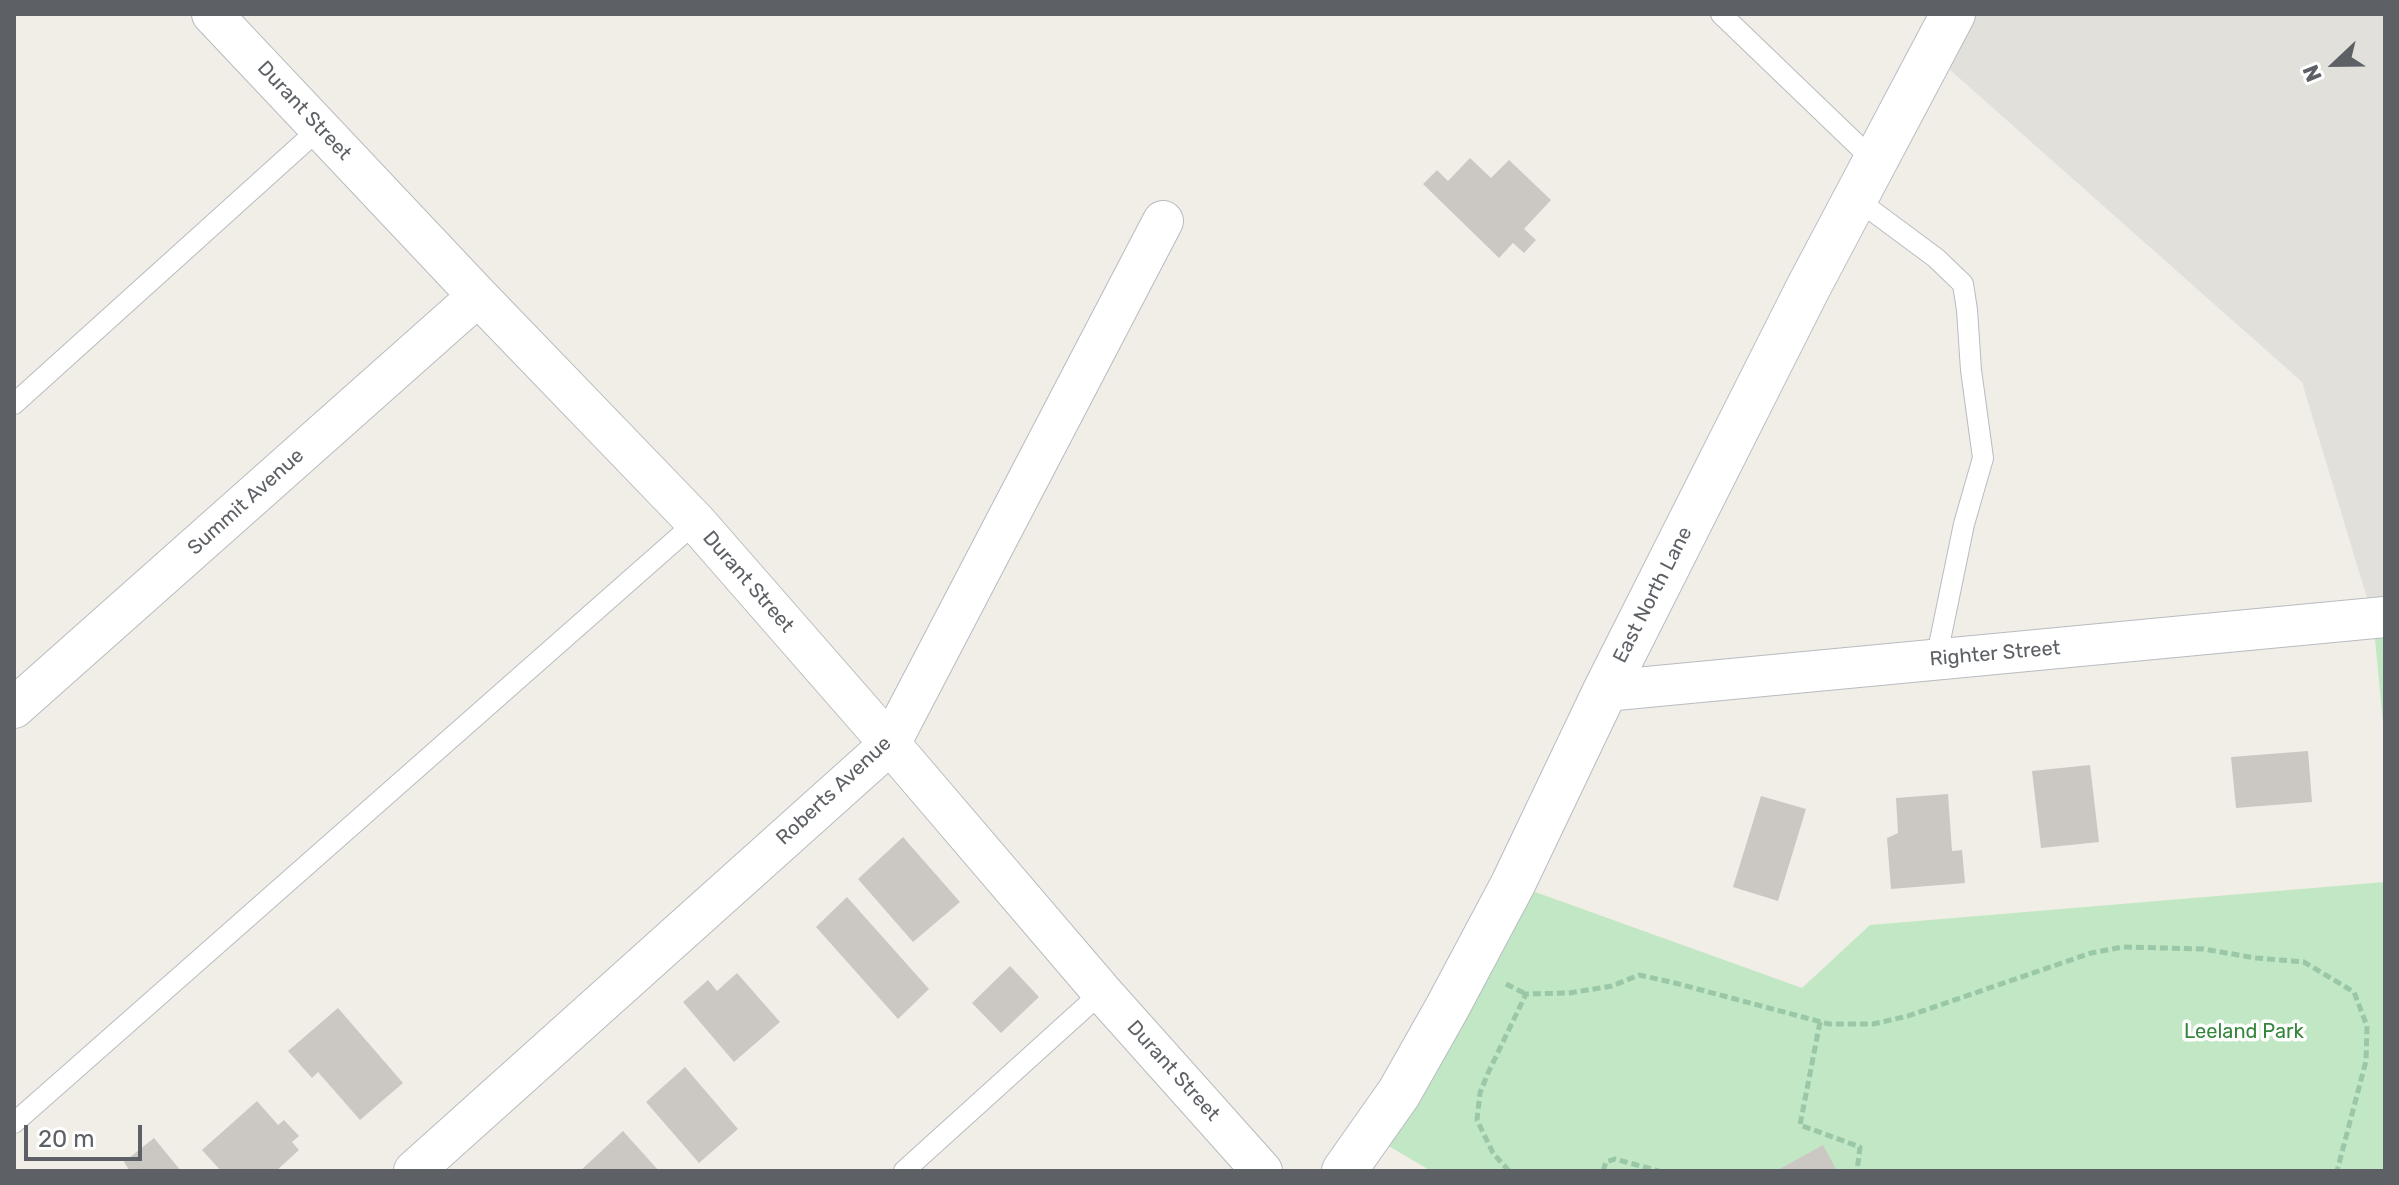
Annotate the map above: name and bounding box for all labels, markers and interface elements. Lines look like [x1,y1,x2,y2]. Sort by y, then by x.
north arrow [2295,24,2375,104]
street label: Durant Street [252,56,356,166]
text: N [2297,61,2328,86]
street label: Summit Avenue [183,444,309,560]
street label: East North Lane [1608,523,1698,667]
street label: Durant Street [697,526,799,638]
street label: Righter Street [1929,636,2061,672]
street label: Roberts Avenue [772,732,896,850]
street label: Durant Street [1122,1016,1224,1126]
park label: Leeland Park [2184,1020,2304,1044]
scale bar [28,1109,146,1159]
text: 20 m [38,1125,95,1153]

